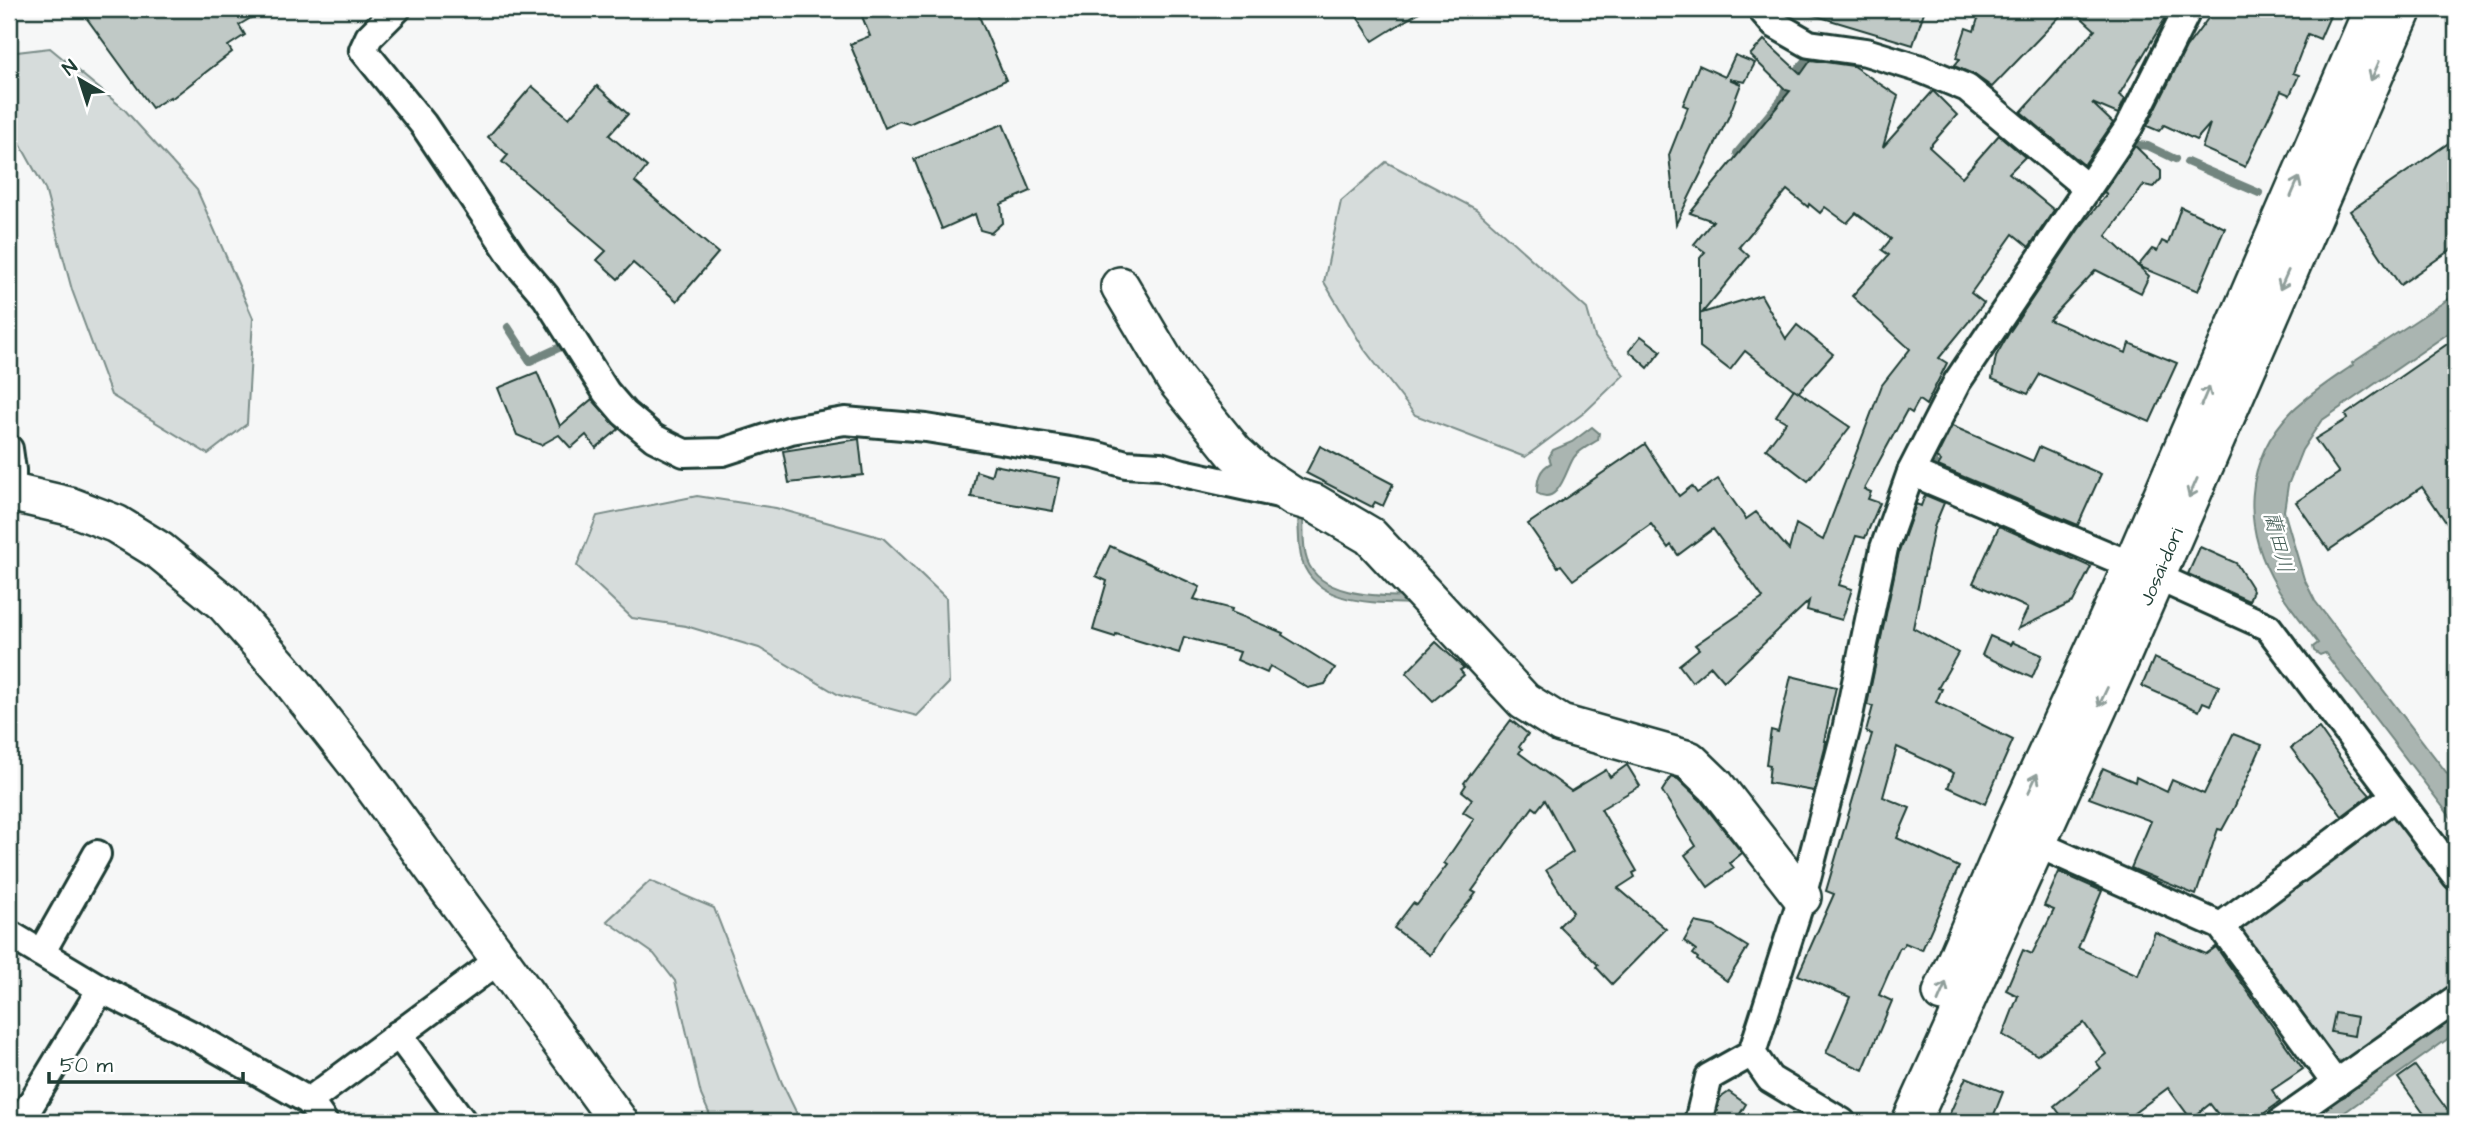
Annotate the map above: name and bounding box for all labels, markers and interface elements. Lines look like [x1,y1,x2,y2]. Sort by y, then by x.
north arrow [46,46,116,116]
text: N [57,54,83,82]
one-way arrow [2368,60,2381,81]
one-way arrow [2289,177,2302,199]
one-way arrow [2277,268,2290,290]
one-way arrow [2199,386,2212,407]
one-way arrow [2186,477,2199,498]
water label: 藺田川 [2257,508,2300,576]
street label: Josai-dori [2133,524,2191,610]
one-way arrow [2096,686,2109,707]
one-way arrow [2027,773,2040,794]
one-way arrow [1937,982,1950,1003]
scale bar [49,1040,243,1084]
text: 50 m [60,1051,114,1080]

